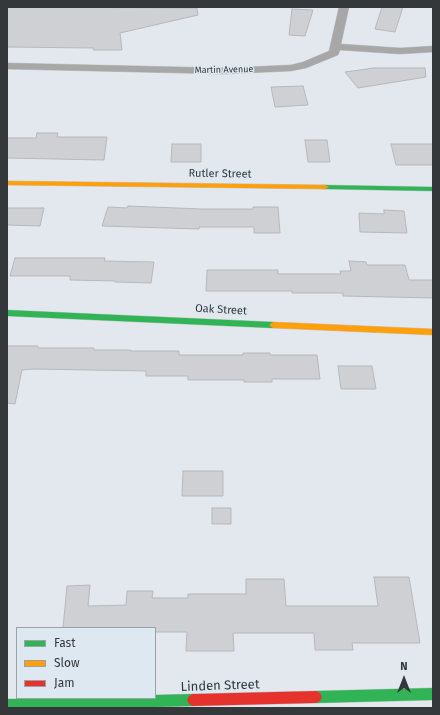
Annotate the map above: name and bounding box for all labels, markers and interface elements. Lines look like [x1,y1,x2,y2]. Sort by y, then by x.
street label: Martin Avenue [195,64,253,76]
street label: Rutler Street [188,167,252,181]
street label: Oak Street [195,302,247,318]
legend [16,627,156,699]
text: Fast [54,636,76,650]
text: Slow [54,656,80,670]
north arrow [384,659,424,699]
text: N [400,660,408,673]
text: Jam [54,676,74,690]
street label: Linden Street [180,677,260,695]

